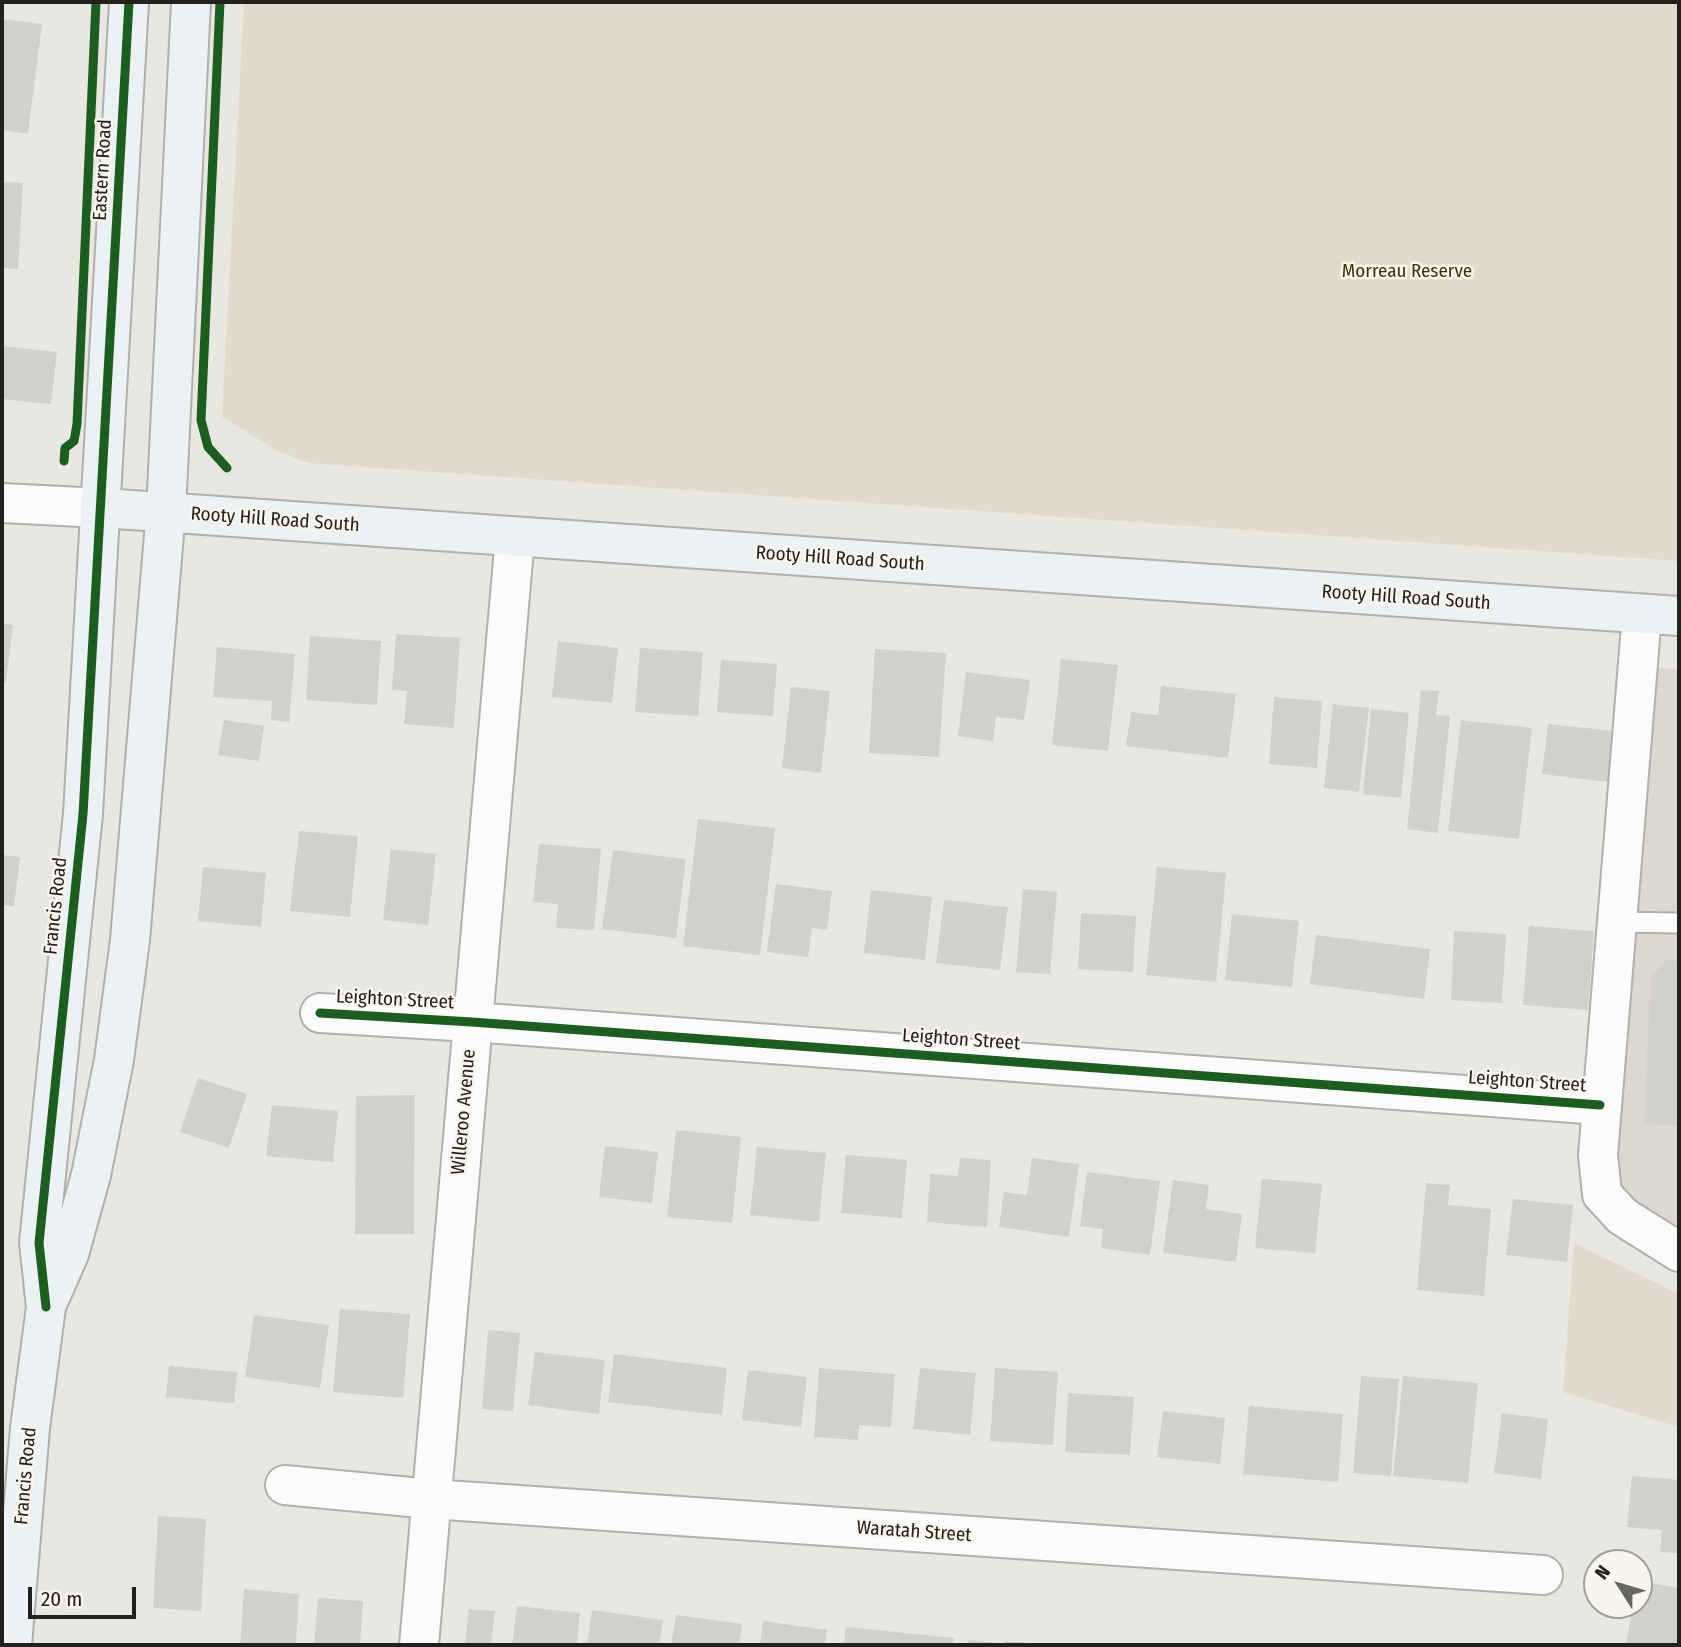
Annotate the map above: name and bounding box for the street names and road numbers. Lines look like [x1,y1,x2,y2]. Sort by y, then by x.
street label: Eastern Road [89,119,117,221]
street label: Rooty Hill Road South [190,503,360,537]
street label: Rooty Hill Road South [755,542,925,576]
street label: Rooty Hill Road South [1321,581,1491,615]
street label: Francis Road [40,856,72,956]
street label: Leighton Street [335,986,455,1014]
street label: Leighton Street [901,1025,1021,1055]
street label: Willeroo Avenue [447,1048,481,1176]
street label: Leighton Street [1467,1067,1587,1097]
street label: Francis Road [10,1426,42,1526]
street label: Waratah Street [856,1517,972,1547]

